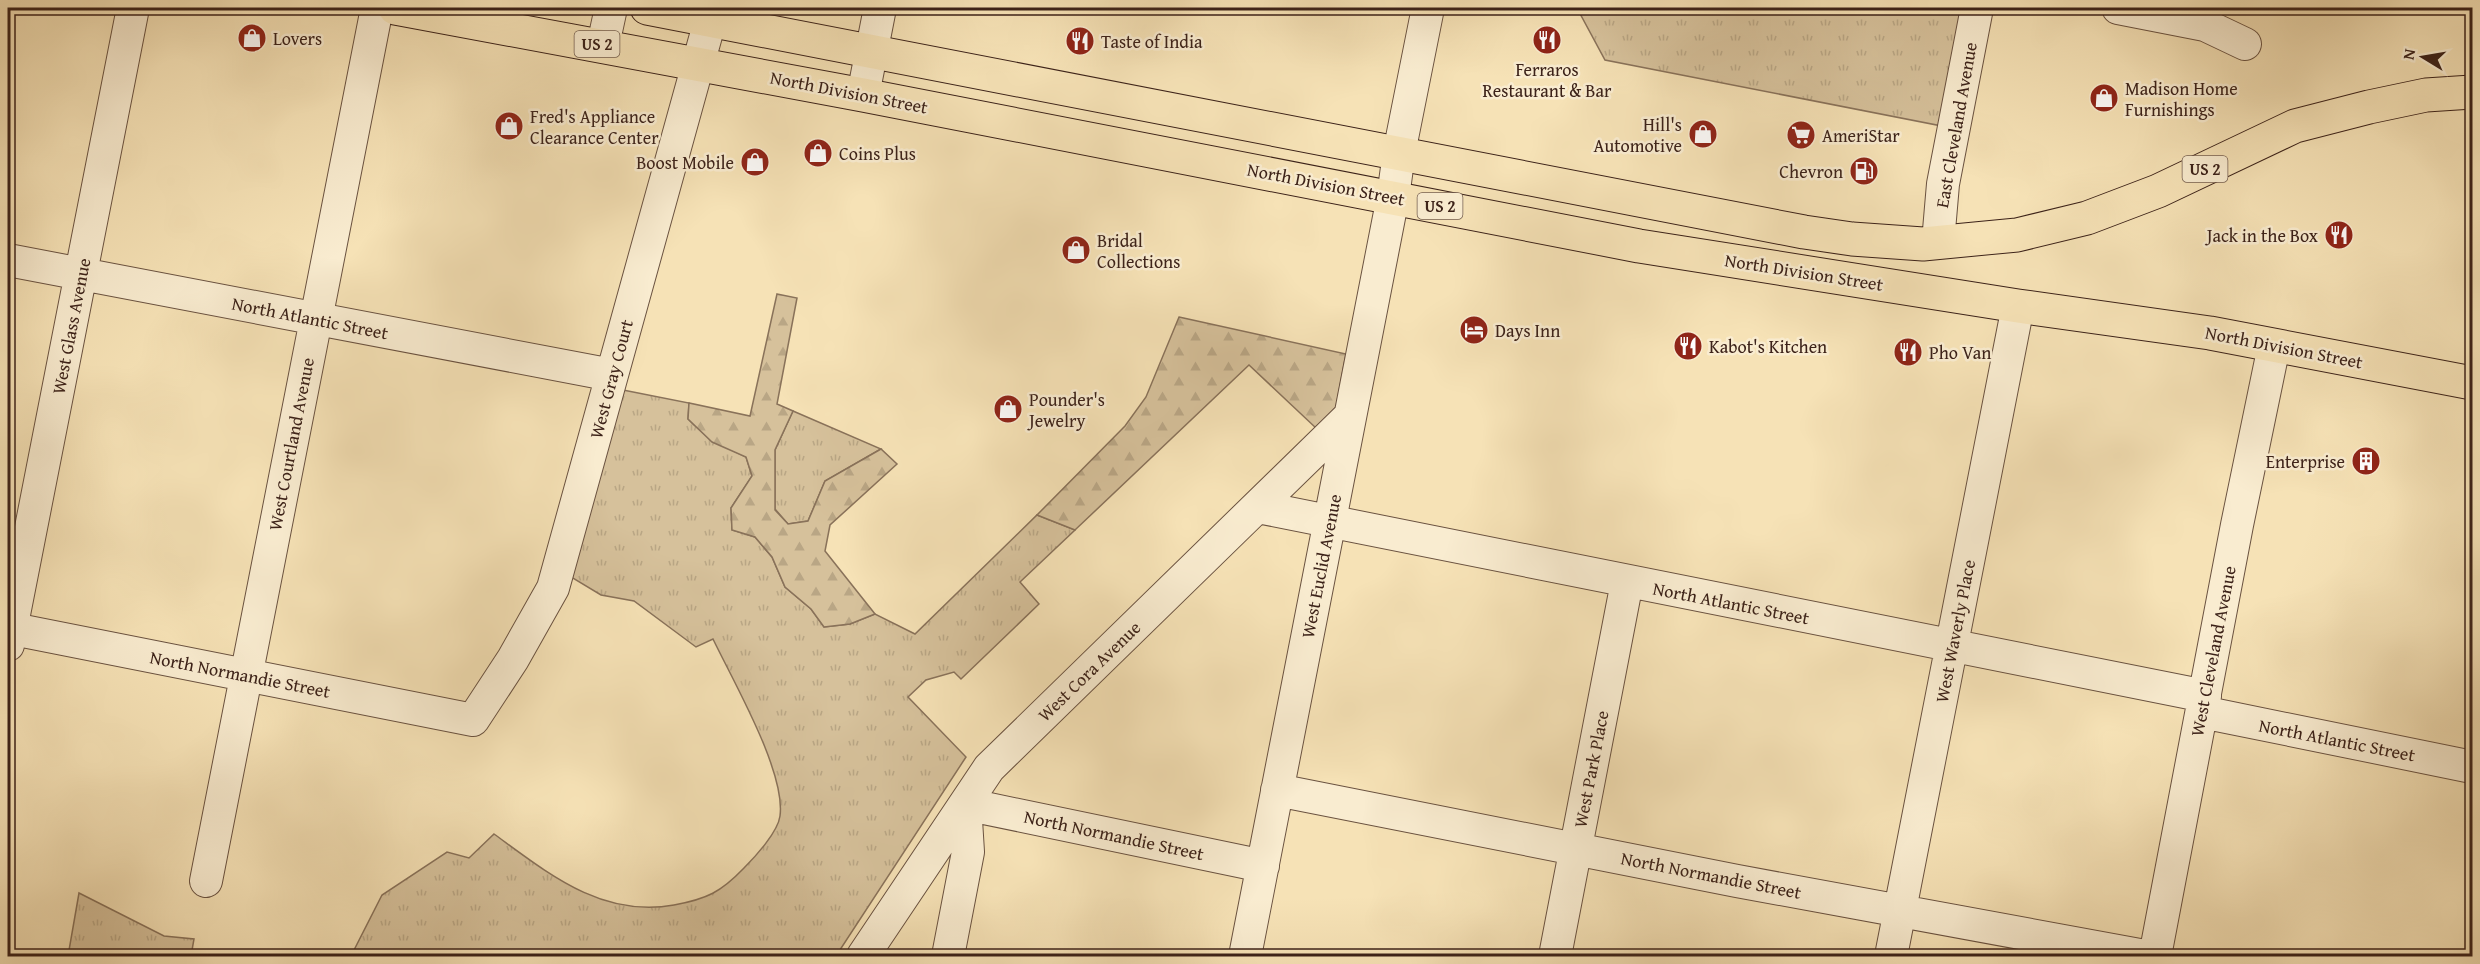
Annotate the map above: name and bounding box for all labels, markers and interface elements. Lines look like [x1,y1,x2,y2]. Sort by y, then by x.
shop icon: Lovers [236,22,268,54]
restaurant icon: Ferraros Restaurant & Bar [1531,24,1563,56]
place label: Lovers [273,25,322,52]
restaurant icon: Taste of India [1064,25,1096,57]
north arrow [2393,27,2453,87]
place label: Taste of India [1101,28,1203,55]
road number: US 2 [574,31,620,57]
street label: East Cleveland Avenue [1928,40,1984,210]
text: N [2395,46,2421,62]
place label: Ferraros Restaurant & Bar [1483,56,1612,104]
street label: North Division Street [768,64,931,121]
place label: Madison Home Furnishings [2125,75,2238,123]
shop icon: Madison Home Furnishings [2088,82,2120,114]
place label: Fred's Appliance Clearance Center [530,103,659,151]
shop icon: Fred's Appliance Clearance Center [493,110,525,142]
place label: Hill's Automotive [1594,111,1682,159]
shop icon: Hill's Automotive [1687,118,1719,150]
supermarket icon: AmeriStar [1785,119,1817,151]
place label: AmeriStar [1822,122,1900,149]
shop icon: Coins Plus [802,137,834,169]
place label: Coins Plus [839,140,916,167]
shop icon: Boost Mobile [739,146,771,178]
place label: Boost Mobile [636,149,734,176]
fuel station icon: Chevron [1848,155,1880,187]
street label: North Division Street [1245,156,1408,213]
road number: US 2 [2182,156,2228,182]
place label: Chevron [1779,158,1843,185]
road number: US 2 [1418,193,1462,219]
restaurant icon: Jack in the Box [2323,219,2355,251]
place label: Jack in the Box [2205,222,2319,249]
place label: Bridal Collections [1097,227,1180,275]
shop icon: Bridal Collections [1060,234,1092,266]
street label: North Division Street [1723,246,1886,298]
street label: West Glass Avenue [45,256,97,396]
street label: North Atlantic Street [230,290,391,347]
hotel icon: Days Inn [1458,314,1490,346]
street label: West Gray Court [582,316,640,442]
place label: Days Inn [1495,317,1560,344]
street label: North Division Street [2203,319,2366,376]
restaurant icon: Kabot's Kitchen [1672,330,1704,362]
place label: Kabot's Kitchen [1709,333,1827,360]
restaurant icon: Pho Van [1892,336,1924,368]
place label: Pho Van [1929,339,1991,366]
street label: West Courtland Avenue [261,355,321,533]
place label: Pounder's Jewelry [1027,386,1105,434]
shop icon: Pounder's Jewelry [992,393,1024,425]
building icon: Enterprise [2350,445,2382,477]
place label: Enterprise [2266,448,2345,475]
street label: West Euclid Avenue [1294,492,1348,640]
street label: West Waverly Place [1928,557,1982,705]
street label: West Cleveland Avenue [2183,563,2243,739]
street label: North Atlantic Street [1651,575,1812,632]
street label: West Cora Avenue [1031,615,1147,727]
street label: North Normandie Street [148,643,333,705]
street label: West Park Place [1566,708,1616,830]
street label: North Atlantic Street [2257,712,2418,769]
street label: North Normandie Street [1022,803,1207,867]
street label: North Normandie Street [1619,844,1804,906]

